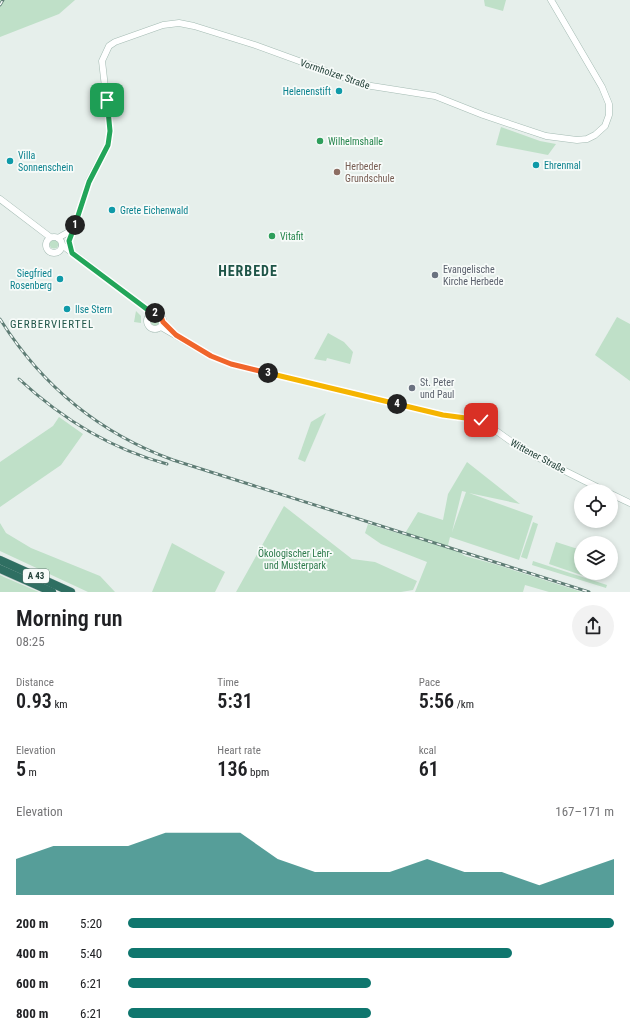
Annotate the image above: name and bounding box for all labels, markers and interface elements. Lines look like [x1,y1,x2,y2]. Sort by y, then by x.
street label: Vormholzer Straße [299,57,372,91]
pin [90,83,124,117]
place label: Helenenstift [283,86,331,97]
marker: Helenenstift [334,86,344,96]
icon: arrive [96,89,118,111]
marker: Wilhelmshalle [315,136,325,146]
place label: Wilhelmshalle [328,136,383,147]
place label: Villa Sonnenschein [18,150,73,173]
marker: Villa Sonnenschein [5,156,15,166]
marker: Ehrenmal [531,160,541,170]
place label: Ehrenmal [544,160,581,171]
place label: Herbeder Grundschule [345,161,395,184]
marker: Herbeder Grundschule [332,167,342,177]
marker: Grete Eichenwald [107,205,117,215]
place label: Grete Eichenwald [120,205,188,216]
pin: 1 [65,215,85,235]
text: 1 [72,218,78,231]
marker: Vitafit [267,231,277,241]
place label: Vitafit [280,231,304,242]
district label: HERBEDE [218,263,278,279]
place label: Evangelische Kirche Herbede [443,264,504,287]
place label: Siegfried Rosenberg [10,268,52,291]
marker: Evangelische Kirche Herbede [430,270,440,280]
marker: Siegfried Rosenberg [55,274,65,284]
pin: 2 [145,303,165,323]
marker: Ilse Stern [62,304,72,314]
place label: Ilse Stern [75,304,112,315]
text: 2 [152,306,158,319]
district label: GERBERVIERTEL [10,318,94,331]
pin: 3 [258,363,278,383]
text: 3 [265,366,271,379]
place label: St. Peter und Paul [420,377,454,400]
marker: St. Peter und Paul [407,383,417,393]
pin: 4 [387,394,407,414]
text: 4 [394,397,400,410]
pin [464,403,498,437]
icon: check [470,409,492,431]
street label: Wittener Straße [508,437,568,475]
map controls [574,484,618,580]
button: locate [574,484,618,528]
button: layers [574,536,618,580]
park label: Ökologischer Lehr- und Musterpark [258,547,332,571]
road number: A 43 [23,569,49,583]
button: share [572,605,614,647]
text: Morning run [16,606,123,631]
text: 08:25 [16,634,45,649]
text: Distance [16,676,54,689]
text: Time [217,676,239,689]
text: Pace [419,676,440,689]
text: 0.93 [16,689,52,713]
text: 5:31 [217,689,253,713]
text: 5:56 [419,689,454,713]
text: km [52,698,68,711]
text: /km [454,698,474,711]
text: Elevation [16,744,56,757]
text: Heart rate [217,744,261,757]
text: kcal [419,744,436,757]
text: 5 [16,757,26,781]
text: 136 [217,757,248,781]
text: 61 [419,757,439,781]
text: m [26,766,37,779]
text: bpm [248,766,269,779]
text: Elevation [16,804,63,819]
text: 167–171 m [555,804,614,819]
text: 200 m [16,916,48,931]
text: 5:20 [80,916,102,931]
text: 400 m [16,946,48,961]
text: 5:40 [80,946,102,961]
text: 600 m [16,976,48,991]
text: 6:21 [80,976,102,991]
text: 800 m [16,1006,48,1021]
text: 6:21 [80,1006,102,1021]

